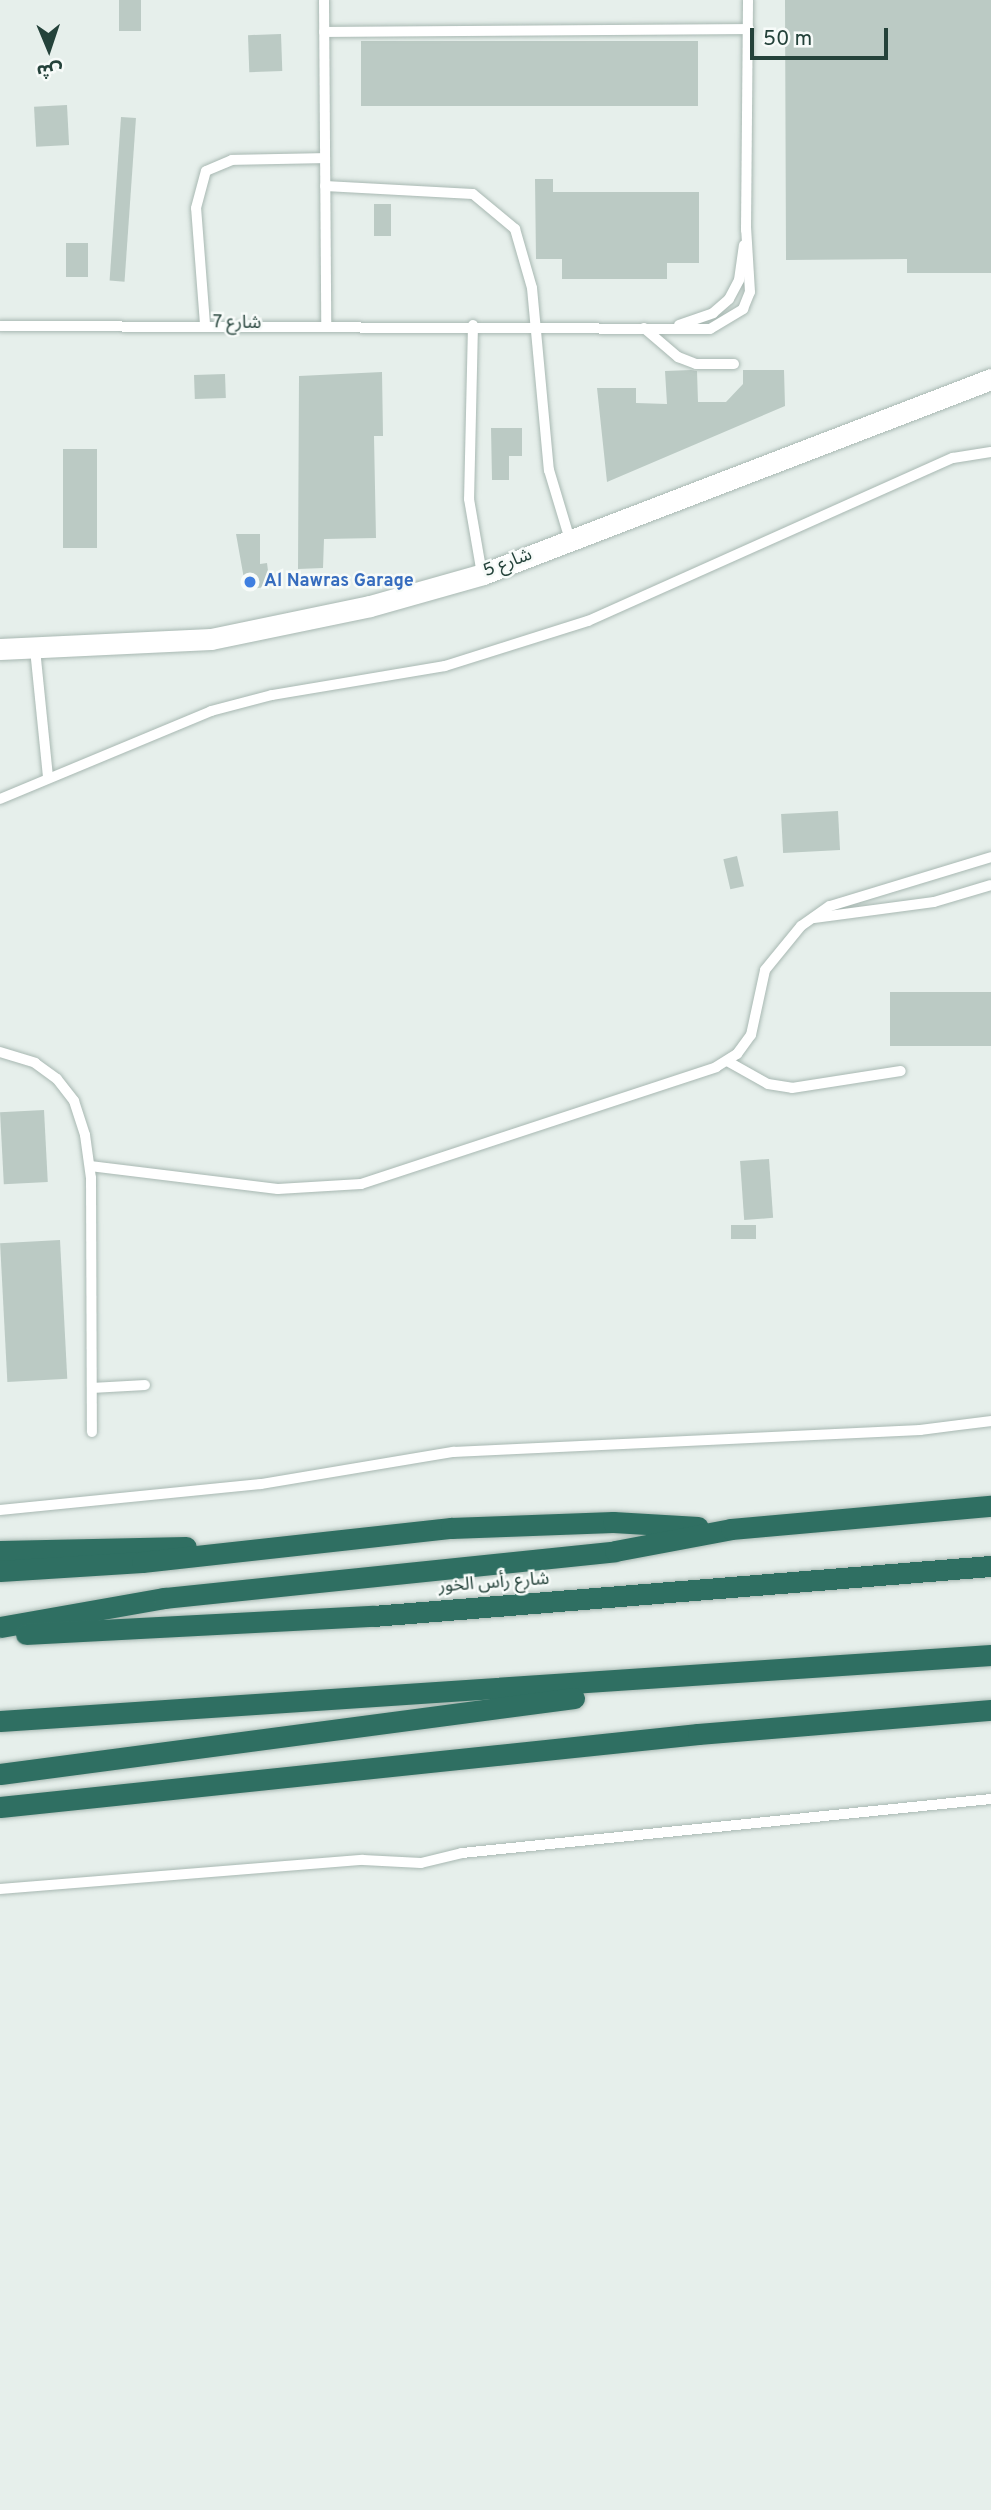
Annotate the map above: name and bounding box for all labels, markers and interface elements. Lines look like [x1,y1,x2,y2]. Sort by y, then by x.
north arrow [14,14,84,84]
scale bar [753,14,891,58]
text: 50 m [763,26,812,53]
text: ش [36,58,63,82]
street label: شارع 7 [212,313,262,335]
street label: شارع 5 [481,545,535,583]
place label: Al Nawras Garage [264,571,414,593]
marker: Al Nawras Garage [242,574,258,590]
street label: شارع رأس الخور [438,1569,550,1599]

